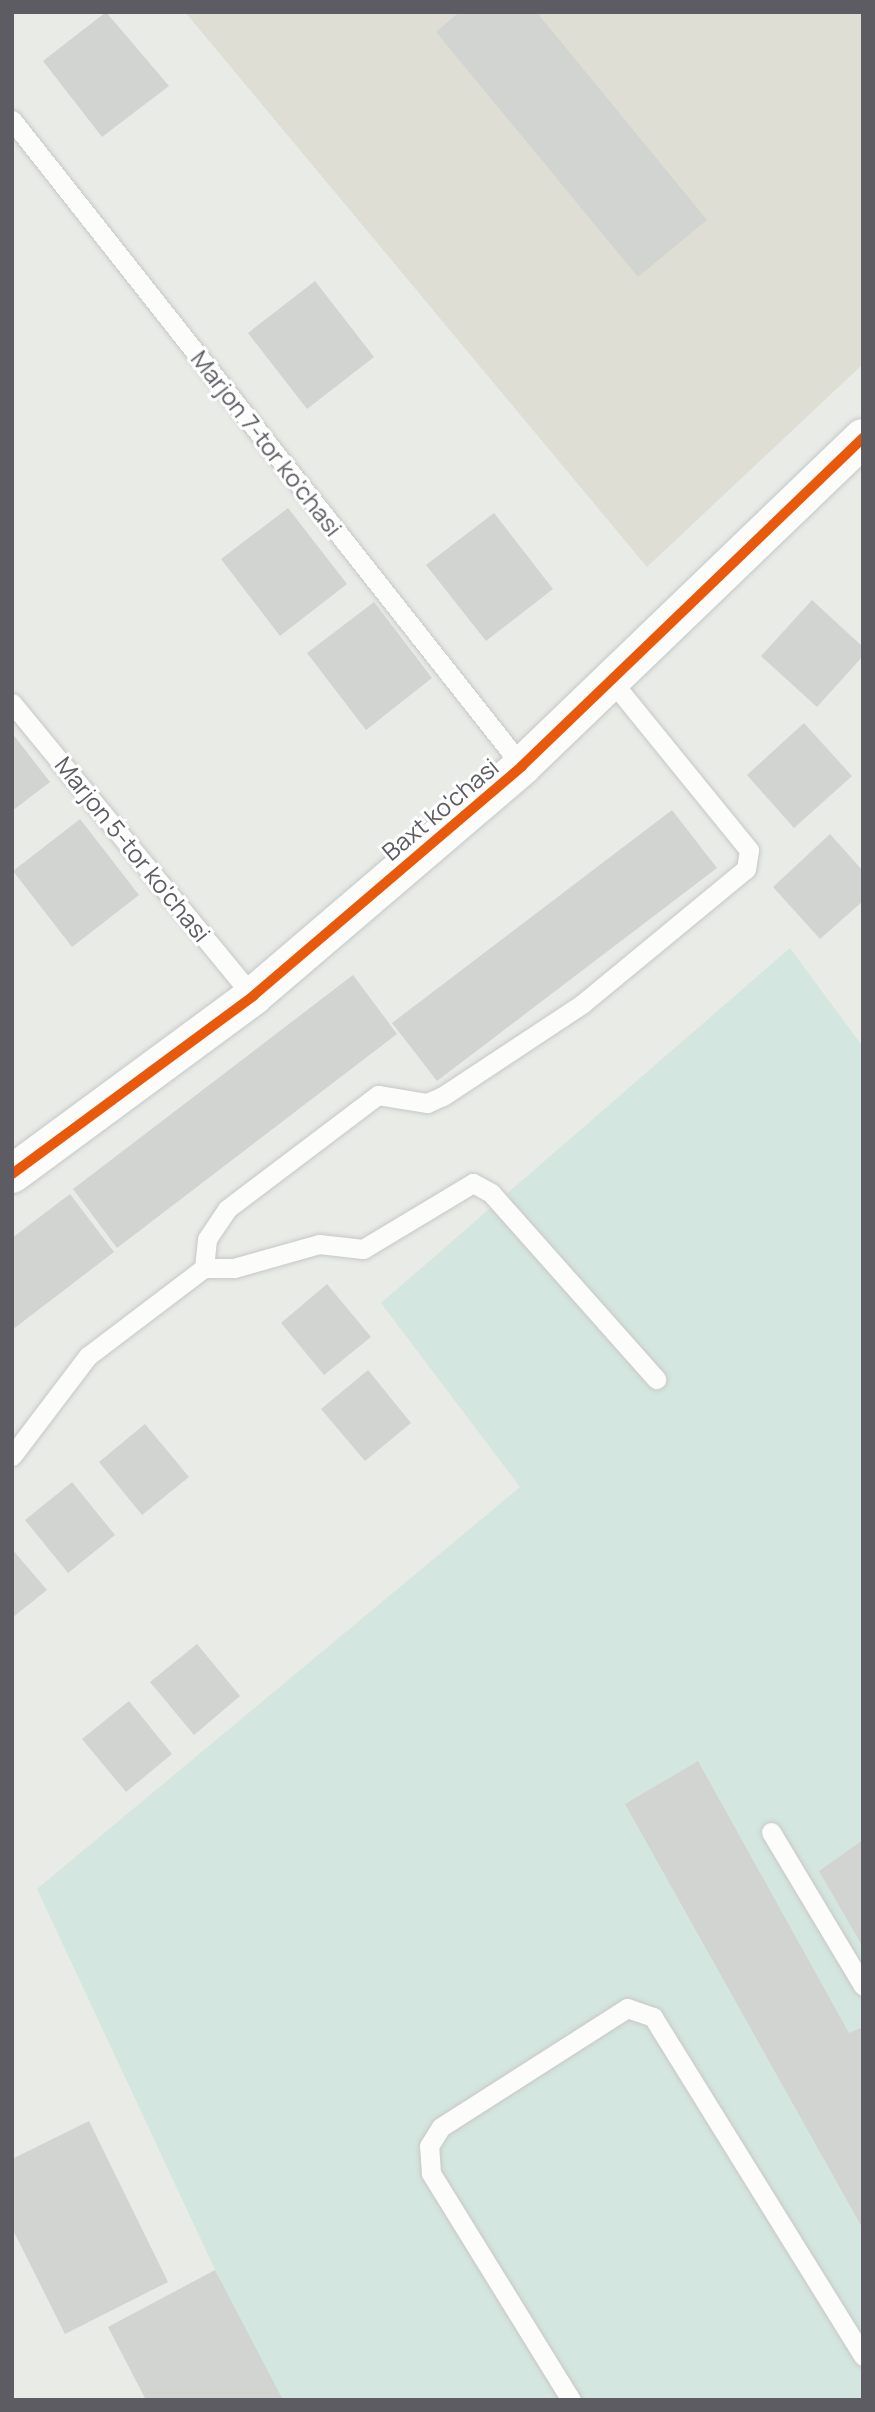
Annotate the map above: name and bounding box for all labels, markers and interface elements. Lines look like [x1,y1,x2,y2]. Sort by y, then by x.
street label: Marjon 7-tor ko'chasi [186,344,348,542]
street label: Marjon 5-tor ko'chasi [50,751,216,947]
street label: Baxt ko'chasi [376,752,504,866]

